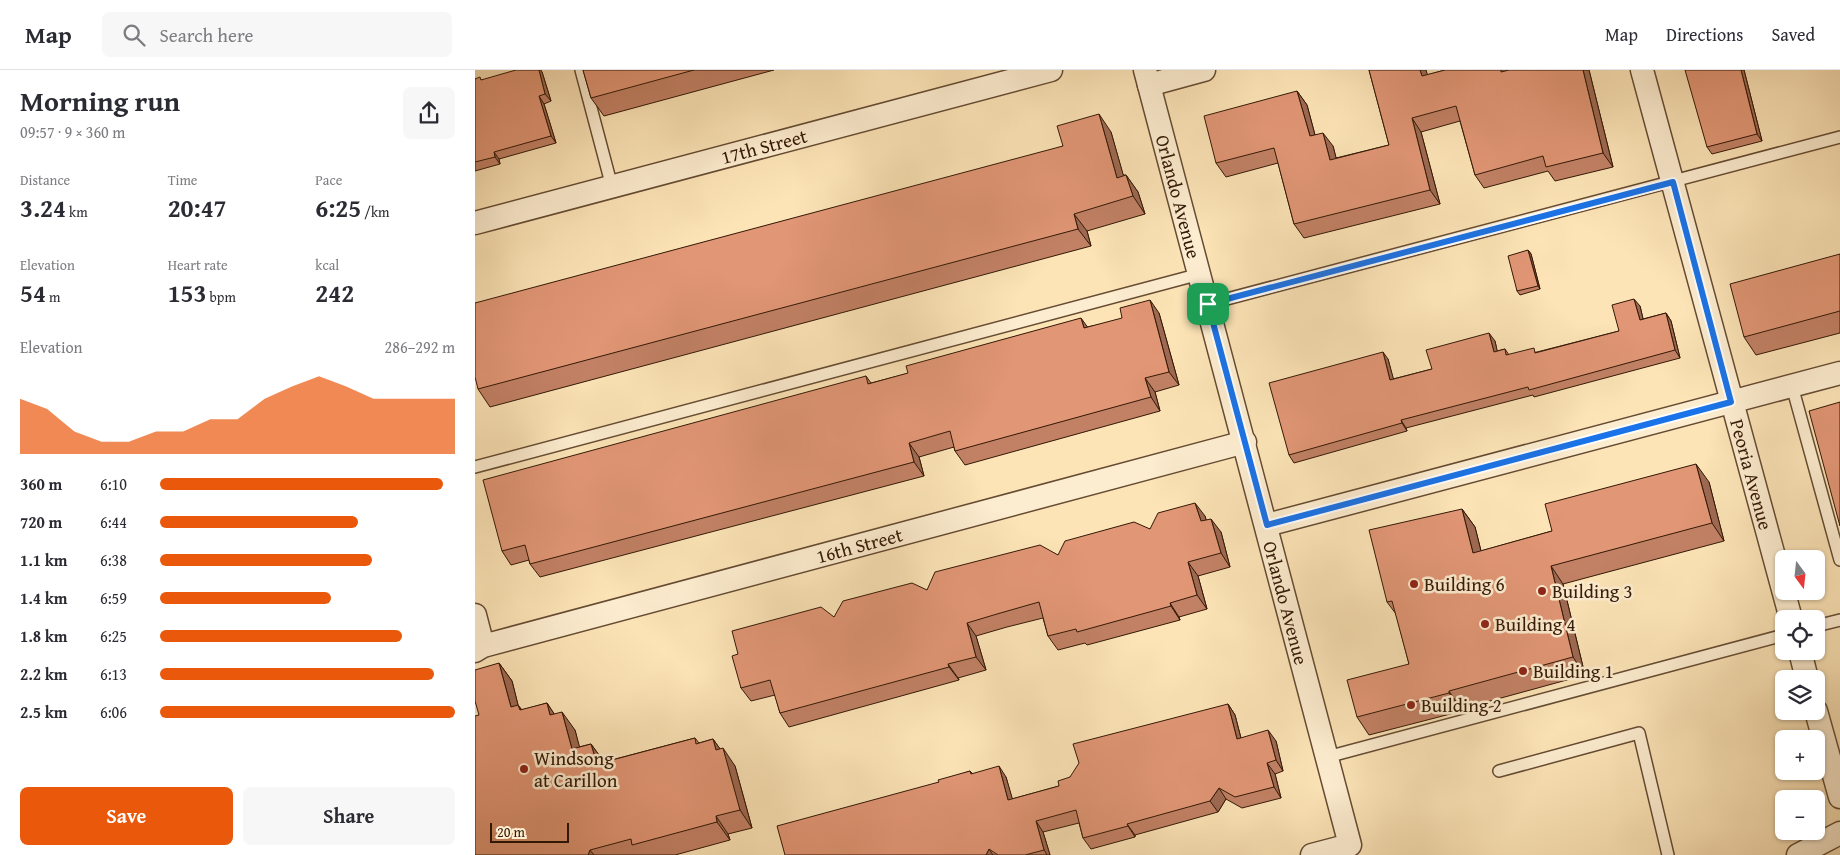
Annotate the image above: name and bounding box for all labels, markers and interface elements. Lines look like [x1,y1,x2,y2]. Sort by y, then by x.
search box [102,12,452,57]
text: Map [25,17,72,52]
icon: search [120,21,148,49]
text: Search here [160,21,253,49]
text: Map [1605,21,1638,48]
text: Directions [1666,21,1743,48]
text: Saved [1771,21,1815,48]
text: Morning run [20,80,180,121]
button: share [403,87,455,139]
text: 09:57 · 9 × 360 m [20,120,125,144]
street label: 17th Street [718,121,810,171]
street label: Orlando Avenue [1149,132,1208,262]
text: Distance [20,170,70,190]
text: Time [168,170,197,190]
text: Pace [315,170,342,190]
text: 3.24 [20,190,66,226]
text: 20:47 [168,190,227,226]
text: 6:25 [315,190,361,226]
text: km [66,202,88,222]
text: /km [361,202,390,222]
text: Elevation [20,255,75,275]
text: Heart rate [168,255,228,275]
text: kcal [315,255,339,275]
text: 54 [20,275,46,311]
text: 153 [168,275,207,311]
text: 242 [315,275,354,311]
pin [1187,283,1229,325]
text: m [46,287,60,307]
text: bpm [207,287,236,307]
icon: arrive [1194,290,1222,318]
text: Elevation [20,335,83,359]
text: 286–292 m [385,335,455,359]
street label: Peoria Avenue [1723,416,1780,533]
text: 360 m [20,472,62,496]
text: 6:10 [100,472,127,496]
text: 720 m [20,510,62,534]
text: 6:44 [100,510,127,534]
street label: 16th Street [813,520,906,570]
street label: Orlando Avenue [1256,538,1316,668]
text: 1.1 km [20,548,67,572]
text: 6:38 [100,548,127,572]
north arrow [1775,550,1825,600]
map controls [1775,550,1825,840]
place label: Building 6 [1424,570,1505,598]
place label: Building 3 [1552,577,1633,605]
marker: Building 6 [1408,578,1420,590]
marker: Building 3 [1536,585,1548,597]
text: 1.4 km [20,586,67,610]
text: 6:59 [100,586,127,610]
place label: Building 4 [1495,610,1576,638]
button: locate [1775,610,1825,660]
marker: Building 4 [1479,618,1491,630]
text: 1.8 km [20,624,67,648]
text: 6:25 [100,624,127,648]
place label: Building 1 [1533,657,1614,685]
text: 2.2 km [20,662,67,686]
text: 6:13 [100,662,127,686]
marker: Building 1 [1517,665,1529,677]
button: layers [1775,670,1825,720]
place label: Building 2 [1421,691,1502,719]
marker: Building 2 [1405,699,1417,711]
text: 2.5 km [20,700,67,724]
text: 6:06 [100,700,127,724]
button: + [1775,730,1825,780]
place label: Windsong at Carillon [534,744,618,794]
marker: Windsong at Carillon [518,763,530,775]
button: Save [20,787,233,845]
button: Share [243,787,455,845]
button: − [1775,790,1825,840]
scale bar [490,820,569,843]
text: 20 m [497,822,525,842]

